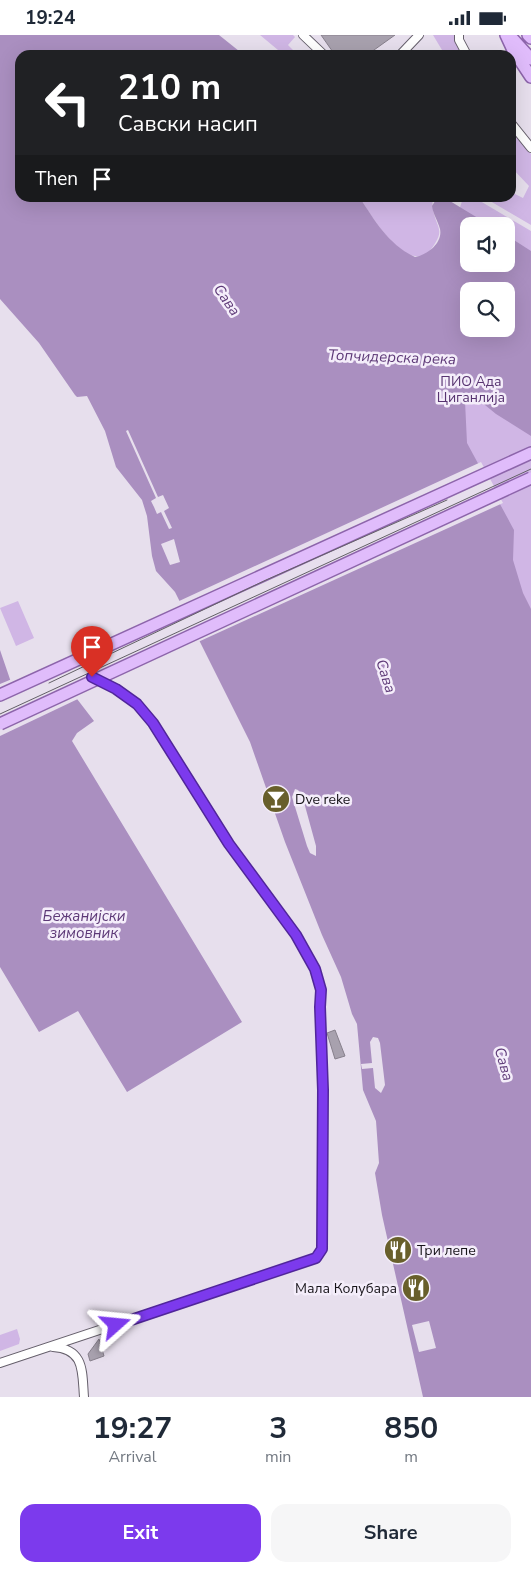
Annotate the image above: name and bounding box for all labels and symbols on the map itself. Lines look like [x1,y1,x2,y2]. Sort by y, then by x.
water label: Сава [209,280,245,320]
water label: Топчидерска река [328,345,456,369]
park label: ПИО Ада Циганлија [437,372,505,407]
pin [71,626,113,677]
water label: Сава [371,657,401,695]
bar icon: Dve reke [261,784,291,814]
place label: Dve reke [295,790,350,809]
water label: Бежанијски зимовник [43,906,126,943]
water label: Сава [490,1045,518,1083]
restaurant icon: Три лепе [383,1235,413,1265]
place label: Три лепе [417,1241,476,1260]
restaurant icon: Мала Колубара [401,1273,431,1303]
place label: Мала Колубара [295,1279,397,1298]
position arrow [89,1298,141,1350]

